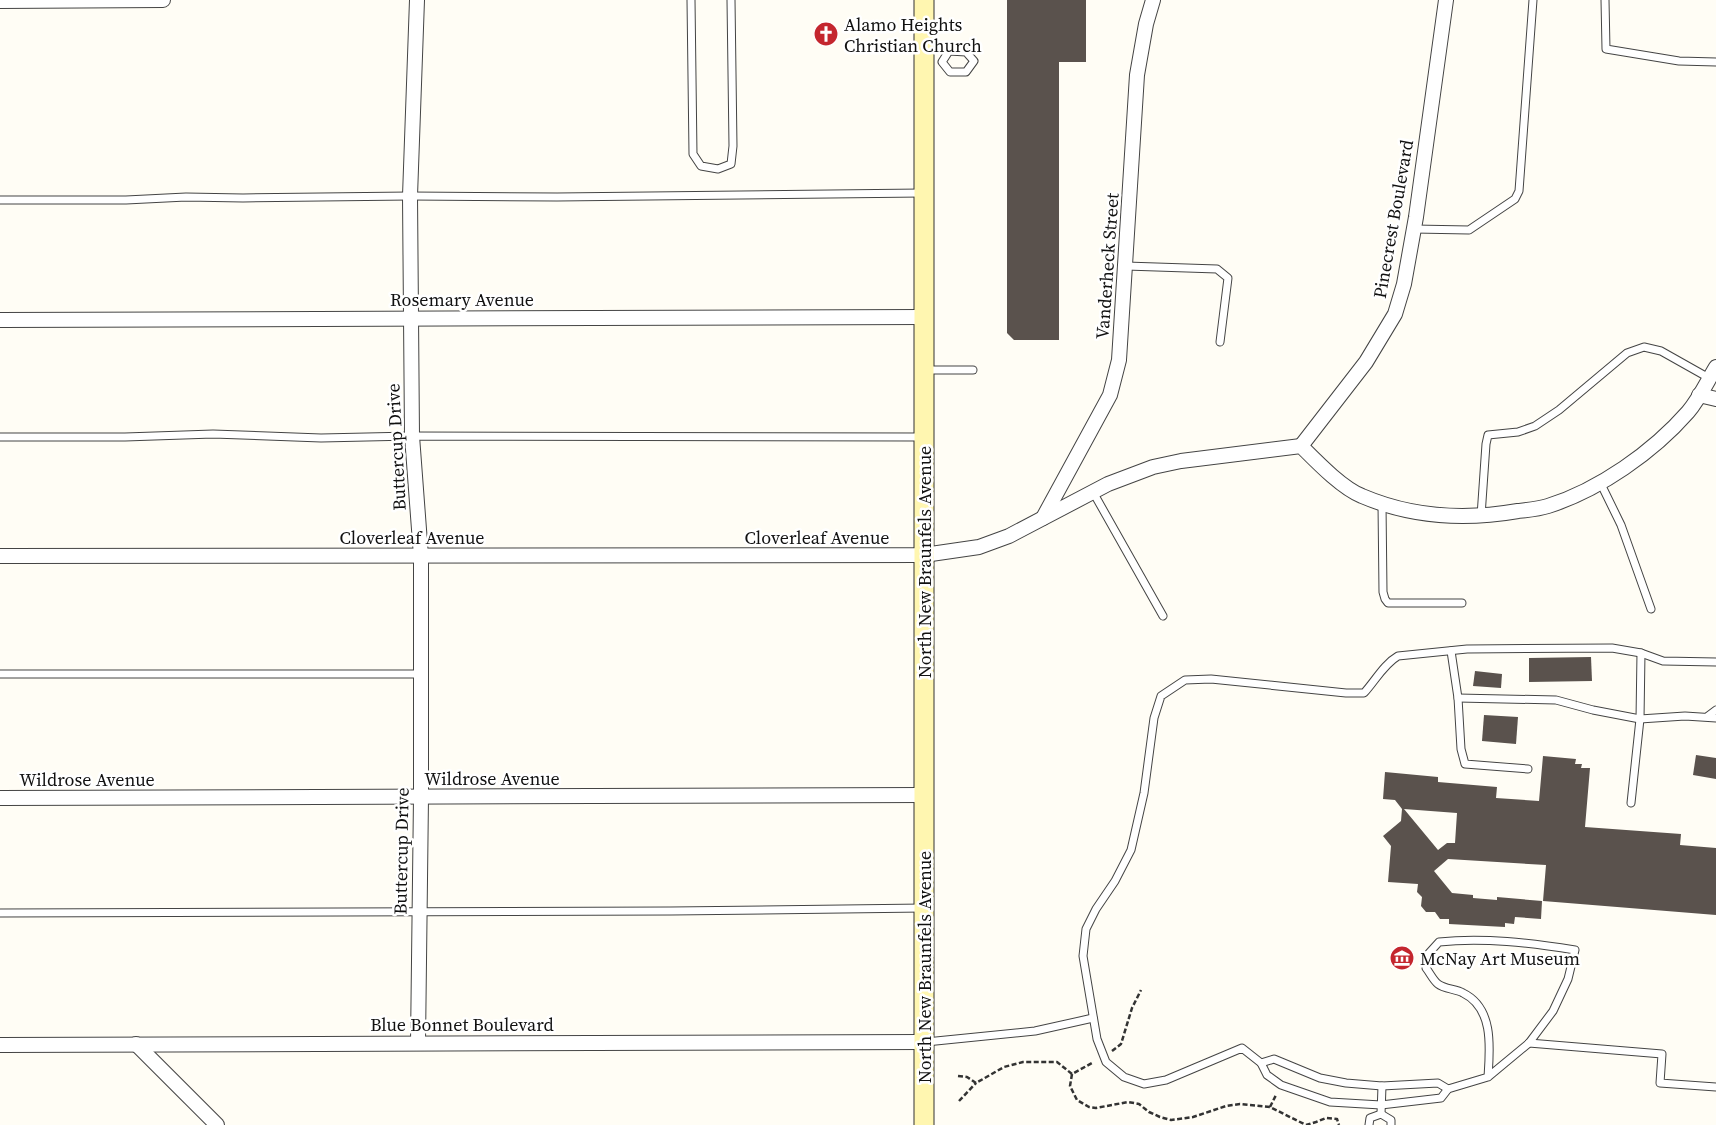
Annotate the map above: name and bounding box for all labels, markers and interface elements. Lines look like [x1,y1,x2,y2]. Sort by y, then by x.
place label: Alamo Heights Christian Church [844,12,982,58]
church icon: Alamo Heights Christian Church [813,21,839,47]
street label: Pinecrest Boulevard [1367,138,1419,300]
street label: Vanderheck Street [1089,192,1125,340]
street label: Rosemary Avenue [390,287,534,312]
street label: Buttercup Drive [380,383,412,511]
street label: North New Braunfels Avenue [912,446,937,678]
street label: Cloverleaf Avenue [339,525,485,550]
street label: Cloverleaf Avenue [744,525,890,550]
street label: Wildrose Avenue [424,766,560,791]
street label: Wildrose Avenue [19,767,155,792]
street label: Buttercup Drive [387,787,415,915]
street label: North New Braunfels Avenue [912,851,937,1083]
museum icon: McNay Art Museum [1389,945,1415,971]
place label: McNay Art Museum [1420,946,1580,971]
street label: Blue Bonnet Boulevard [370,1012,554,1037]

